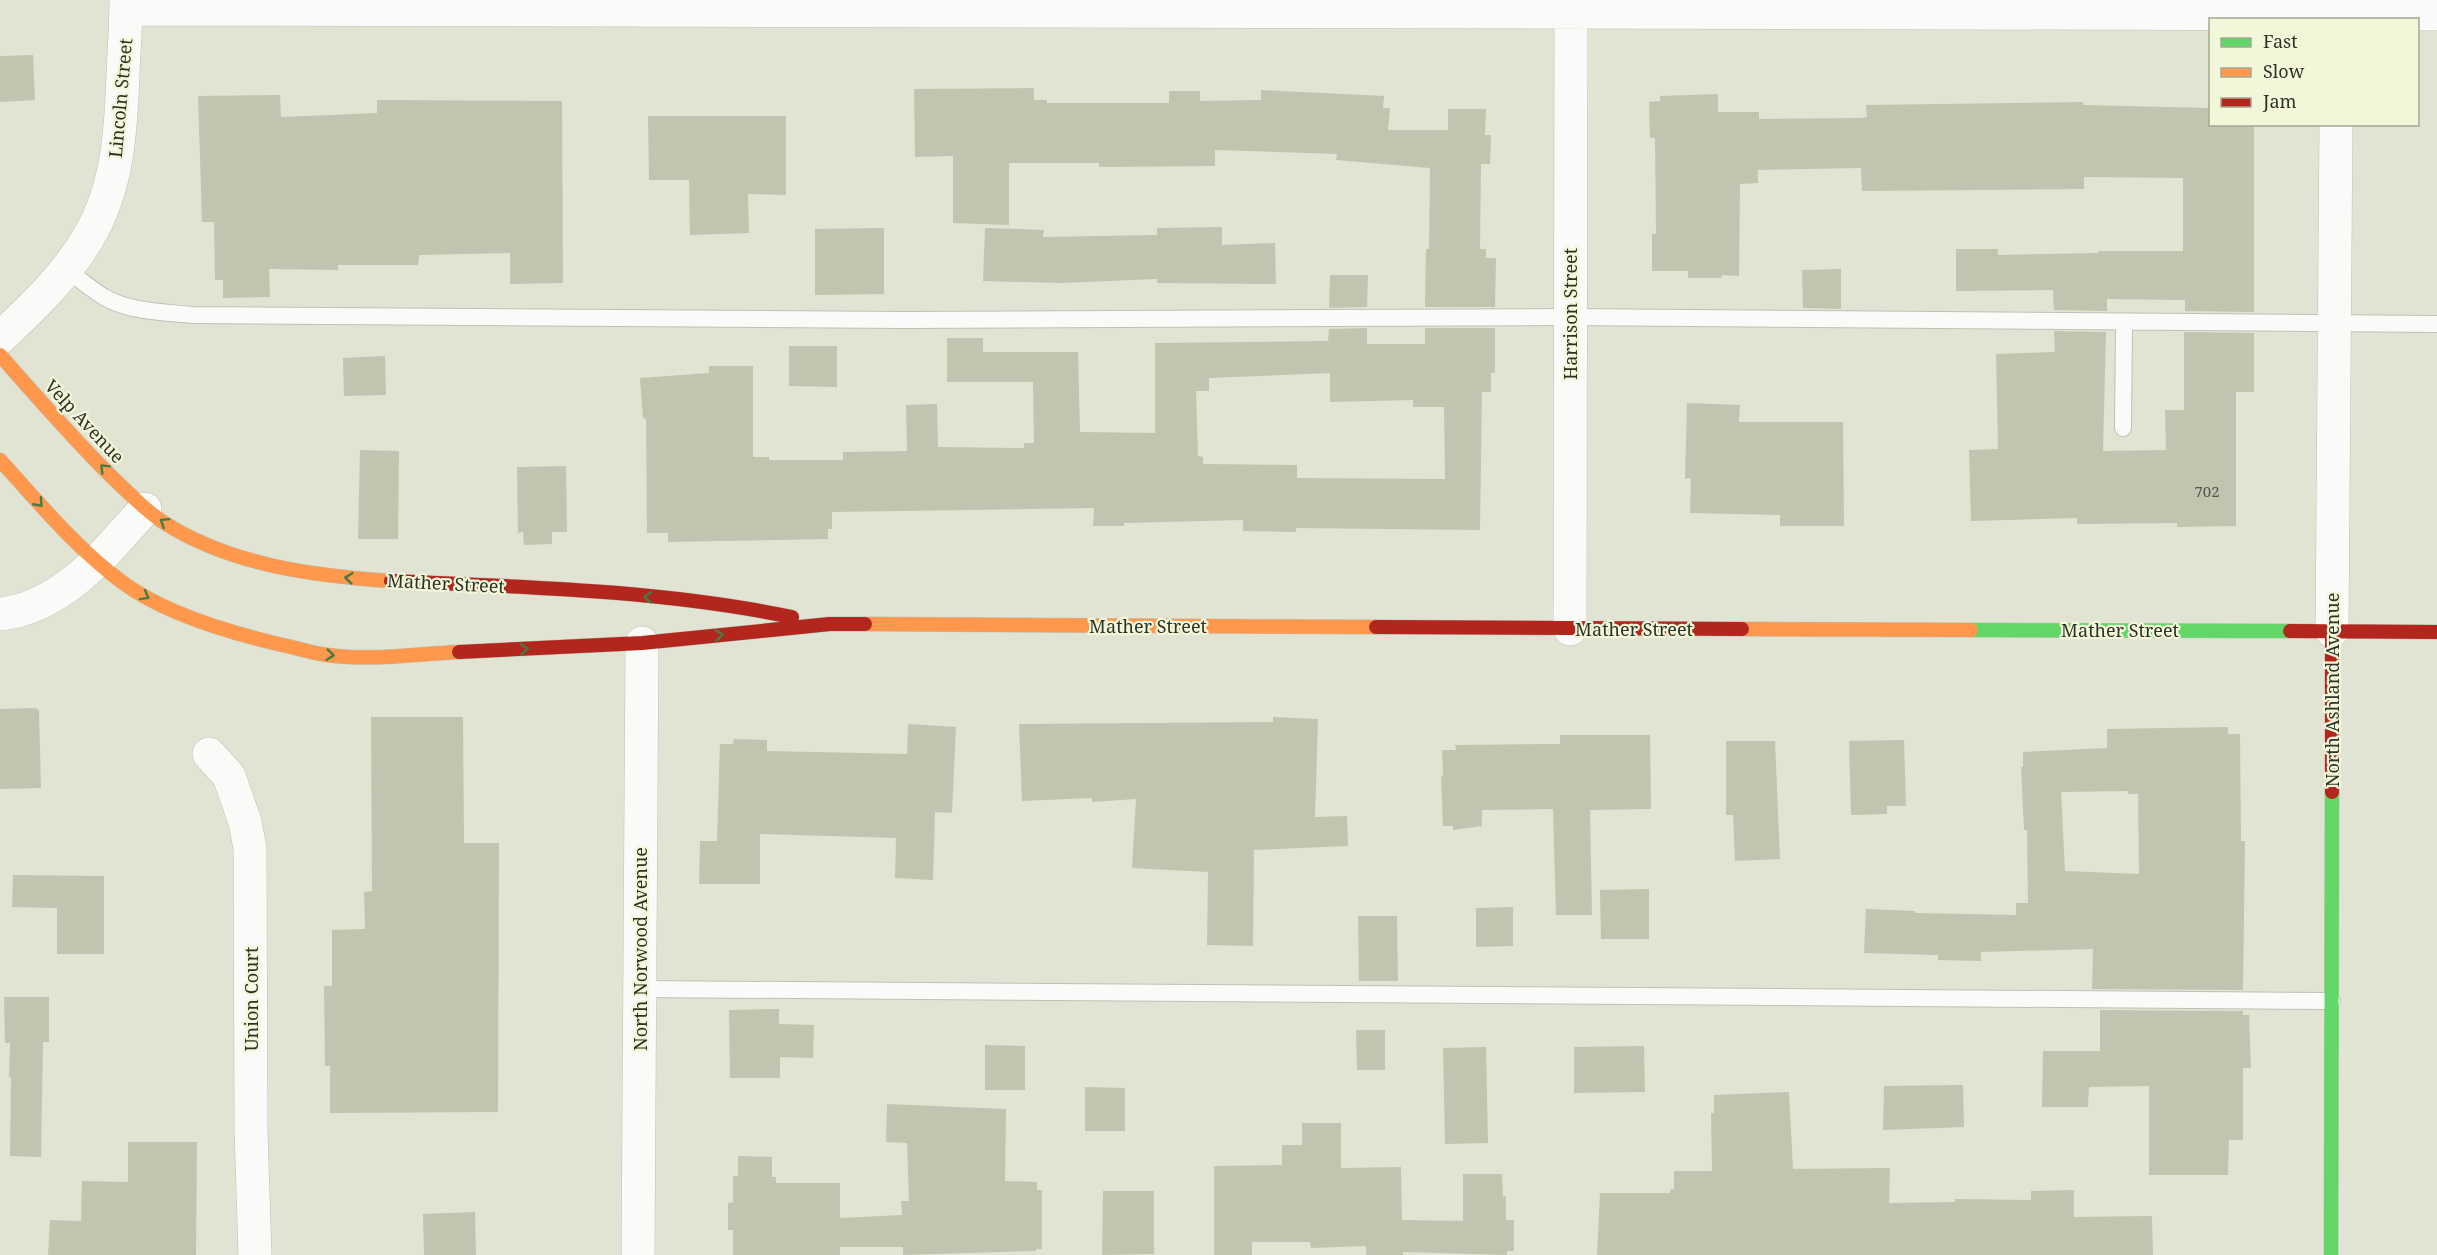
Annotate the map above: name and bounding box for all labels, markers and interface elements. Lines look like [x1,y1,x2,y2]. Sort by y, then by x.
legend [2209,18,2419,126]
text: Fast [2263,29,2298,53]
street label: Lincoln Street [103,37,137,159]
text: Slow [2263,59,2305,83]
text: Jam [2262,89,2297,113]
street label: Harrison Street [1558,248,1582,380]
street label: Velp Avenue [40,374,130,468]
one-way arrow [100,465,111,476]
house number: 702 [2194,481,2220,501]
one-way arrow [32,497,43,507]
one-way arrow [160,517,170,529]
street label: Mather Street [387,568,505,598]
one-way arrow [344,572,353,585]
one-way arrow [139,588,149,600]
one-way arrow [643,590,652,603]
street label: North Ashland Avenue [2320,593,2344,787]
street label: Mather Street [1089,614,1207,638]
street label: Mather Street [1575,617,1693,641]
street label: Mather Street [2061,618,2179,642]
one-way arrow [714,629,723,642]
one-way arrow [520,642,529,655]
one-way arrow [325,648,334,660]
street label: North Norwood Avenue [628,847,652,1051]
street label: Union Court [239,947,263,1051]

